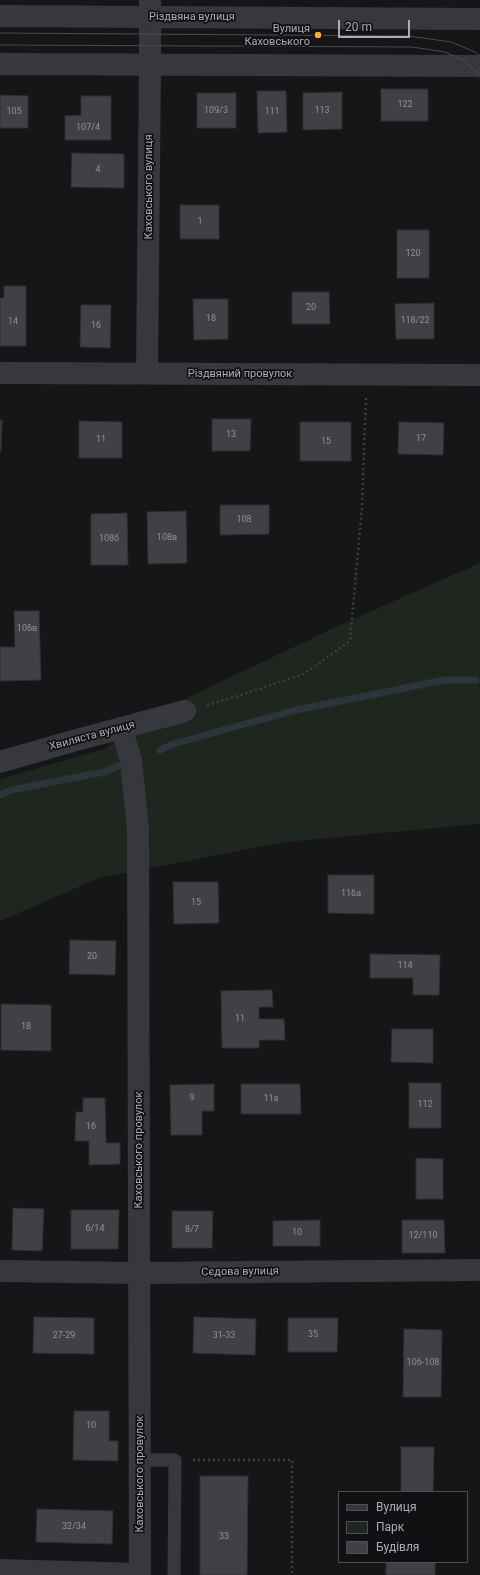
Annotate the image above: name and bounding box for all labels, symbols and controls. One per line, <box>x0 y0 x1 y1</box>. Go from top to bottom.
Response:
street label: Різдвяна вулиця <box>149 10 235 24</box>
scale bar <box>340 12 412 38</box>
text: 20 m <box>345 20 372 34</box>
place label: Вулиця Каховського <box>244 22 310 48</box>
marker: Вулиця Каховського <box>313 30 323 40</box>
house number: 122 <box>397 100 413 110</box>
house number: 109/3 <box>204 106 228 116</box>
house number: 113 <box>314 106 330 116</box>
house number: 105 <box>6 107 22 117</box>
house number: 111 <box>264 107 280 117</box>
house number: 107/4 <box>76 123 100 133</box>
street label: Каховського вулиця <box>142 135 156 239</box>
house number: 4 <box>95 165 101 175</box>
house number: 1 <box>197 217 203 227</box>
house number: 120 <box>405 249 421 259</box>
house number: 20 <box>306 303 316 313</box>
house number: 18 <box>206 314 216 324</box>
house number: 118/22 <box>400 316 430 326</box>
house number: 14 <box>8 317 18 327</box>
house number: 16 <box>91 321 101 331</box>
street label: Різдвяний провулок <box>188 367 292 381</box>
house number: 13 <box>226 430 236 440</box>
house number: 17 <box>416 434 426 444</box>
house number: 11 <box>96 435 106 445</box>
house number: 15 <box>321 437 331 447</box>
house number: 108 <box>236 515 252 525</box>
house number: 108в <box>157 533 177 543</box>
house number: 108б <box>99 534 119 544</box>
house number: 106в <box>17 624 37 634</box>
street label: Хвиляста вулиця <box>48 718 136 754</box>
house number: 116а <box>341 889 361 899</box>
house number: 15 <box>191 898 201 908</box>
house number: 20 <box>87 952 97 962</box>
house number: 114 <box>397 961 413 971</box>
house number: 11 <box>235 1014 245 1024</box>
house number: 18 <box>21 1022 31 1032</box>
street label: Каховського провулок <box>132 1092 146 1208</box>
house number: 9 <box>189 1093 195 1103</box>
house number: 11а <box>263 1094 279 1104</box>
house number: 112 <box>417 1100 433 1110</box>
house number: 16 <box>86 1122 96 1132</box>
house number: 6/14 <box>86 1224 104 1234</box>
house number: 8/7 <box>185 1225 199 1235</box>
house number: 10 <box>292 1228 302 1238</box>
house number: 12/110 <box>408 1231 438 1241</box>
street label: Сєдова вулиця <box>201 1265 279 1279</box>
house number: 35 <box>308 1330 318 1340</box>
house number: 27-29 <box>53 1331 75 1341</box>
house number: 31-33 <box>213 1331 235 1341</box>
house number: 106-108 <box>407 1358 439 1368</box>
street label: Каховського провулок <box>133 1416 147 1532</box>
house number: 10 <box>86 1421 96 1431</box>
legend <box>338 1491 468 1563</box>
text: Вулиця <box>376 1500 417 1514</box>
text: Парк <box>376 1520 404 1534</box>
house number: 32/34 <box>62 1522 86 1532</box>
house number: 33 <box>219 1532 229 1542</box>
text: Будівля <box>376 1540 419 1554</box>

